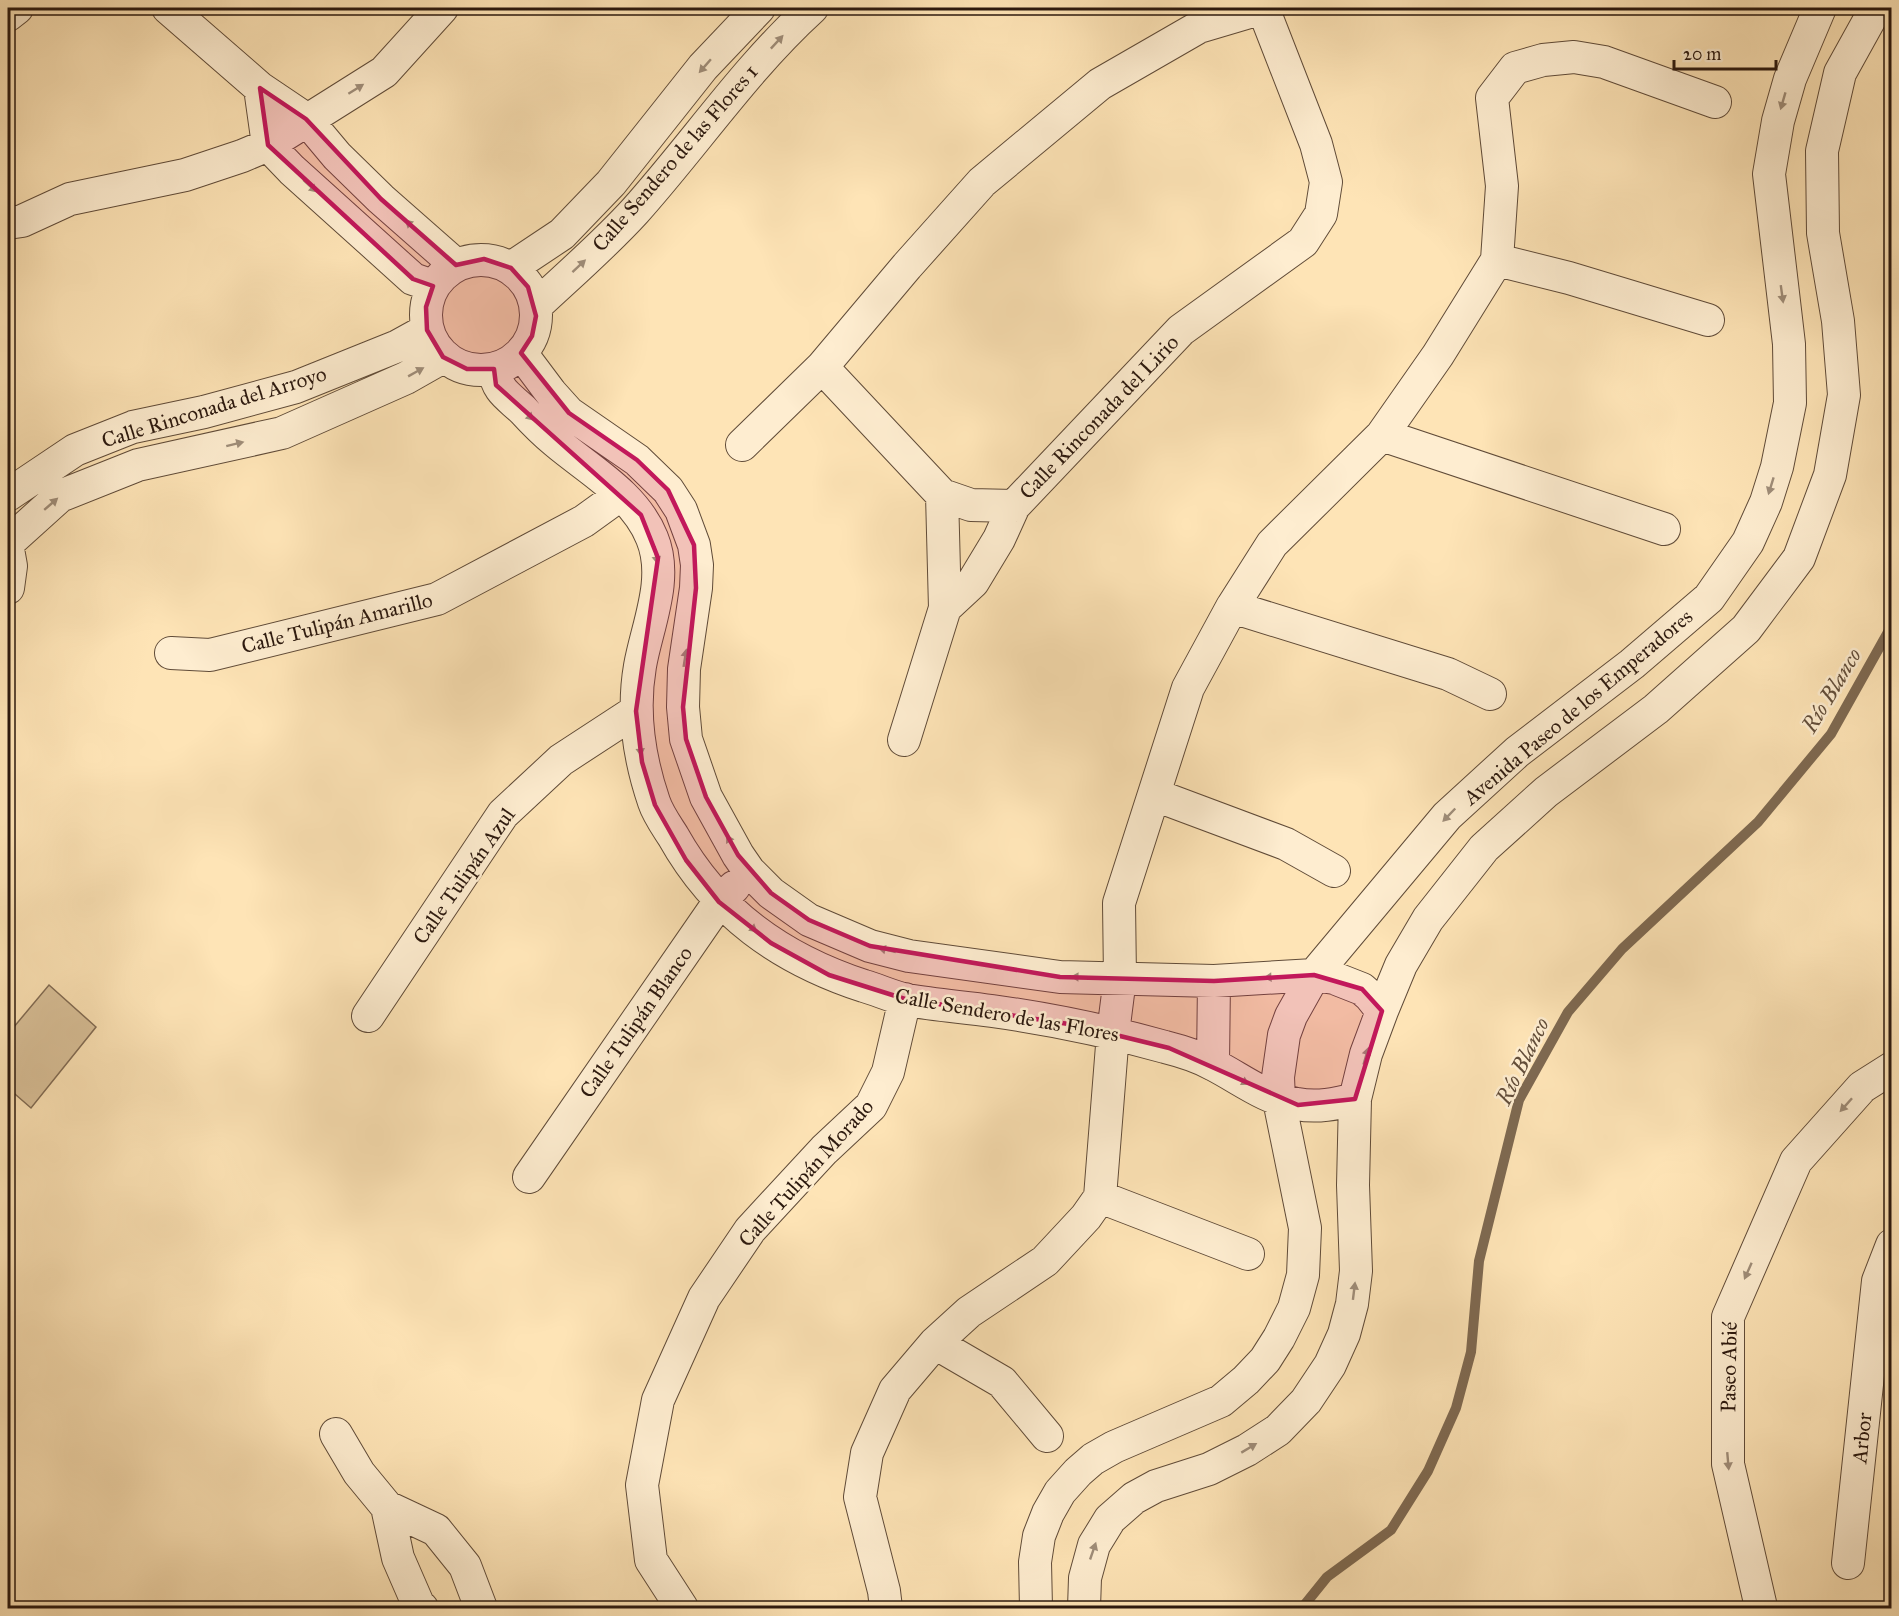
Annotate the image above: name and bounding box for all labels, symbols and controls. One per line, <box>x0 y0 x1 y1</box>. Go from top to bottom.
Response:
scale bar <box>1674 33 1776 71</box>
one-way arrow <box>770 35 784 49</box>
text: 20 m <box>1683 43 1721 65</box>
one-way arrow <box>699 58 712 73</box>
street label: Calle Sendero de las Flores 1 <box>587 59 763 257</box>
one-way arrow <box>348 83 364 94</box>
one-way arrow <box>1778 92 1788 110</box>
one-way arrow <box>302 179 317 193</box>
one-way arrow <box>404 220 420 233</box>
one-way arrow <box>572 260 586 274</box>
one-way arrow <box>1777 284 1786 303</box>
street label: Calle Rinconada del Lirio <box>1014 329 1184 505</box>
street label: Calle Rinconada del Arroyo <box>98 360 330 454</box>
one-way arrow <box>408 367 424 378</box>
one-way arrow <box>519 407 533 421</box>
one-way arrow <box>226 439 244 449</box>
one-way arrow <box>1766 477 1775 495</box>
one-way arrow <box>43 498 58 511</box>
one-way arrow <box>652 545 661 564</box>
street label: Calle Tulipán Amarillo <box>239 587 435 659</box>
street label: Avenida Paseo de los Emperadores <box>1457 603 1698 811</box>
water label: Río Blanco <box>1795 643 1867 738</box>
one-way arrow <box>681 648 690 667</box>
one-way arrow <box>636 737 645 756</box>
street label: Calle Tulipán Azul <box>407 803 521 949</box>
one-way arrow <box>1443 808 1457 822</box>
one-way arrow <box>726 834 736 851</box>
one-way arrow <box>742 920 758 933</box>
street label: Calle Tulipán Blanco <box>574 941 698 1103</box>
one-way arrow <box>878 945 896 955</box>
one-way arrow <box>1070 973 1089 982</box>
one-way arrow <box>1264 973 1283 982</box>
street label: Calle Sendero de las Flores <box>893 982 1121 1048</box>
water label: Río Blanco <box>1489 1013 1555 1110</box>
one-way arrow <box>1362 1047 1371 1065</box>
one-way arrow <box>1233 1075 1249 1086</box>
street label: Calle Tulipán Morado <box>733 1094 879 1252</box>
one-way arrow <box>1839 1097 1853 1112</box>
one-way arrow <box>1743 1262 1753 1280</box>
one-way arrow <box>1349 1282 1358 1301</box>
street label: Paseo Abié <box>1715 1321 1743 1413</box>
street label: Arbor <box>1846 1411 1878 1466</box>
one-way arrow <box>1241 1442 1257 1453</box>
one-way arrow <box>1724 1452 1733 1471</box>
one-way arrow <box>1089 1542 1098 1560</box>

